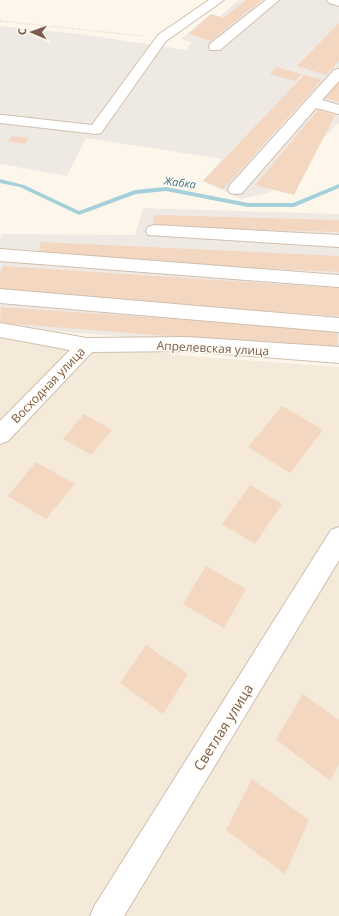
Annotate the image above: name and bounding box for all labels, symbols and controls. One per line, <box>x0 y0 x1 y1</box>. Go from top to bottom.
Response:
north arrow <box>12 12 52 52</box>
text: С <box>14 28 29 35</box>
water label: Жабка <box>162 172 197 192</box>
street label: Апрелевская улица <box>156 337 270 359</box>
street label: Восходная улица <box>7 343 89 427</box>
street label: Светлая улица <box>189 680 257 774</box>

